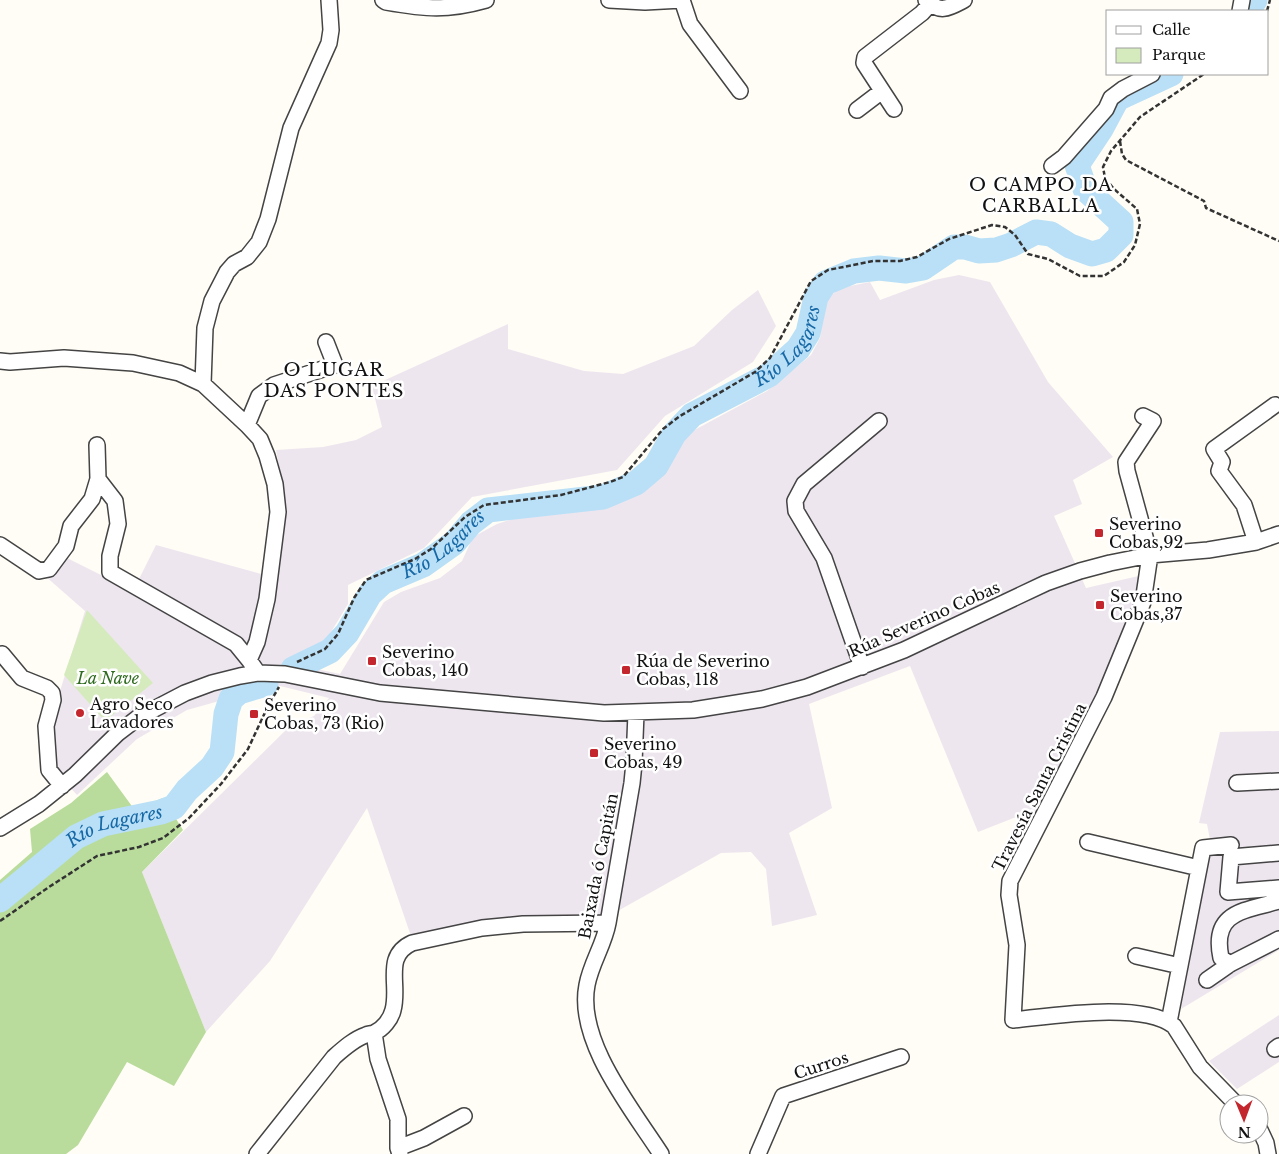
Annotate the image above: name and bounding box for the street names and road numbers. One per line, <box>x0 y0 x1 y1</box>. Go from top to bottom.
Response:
street label: Rúa Severino Cobas <box>845 577 1003 661</box>
street label: Travesía Santa Cristina <box>988 699 1090 875</box>
street label: Baixada ó Capitán <box>574 791 622 941</box>
street label: Curros <box>791 1047 851 1083</box>

